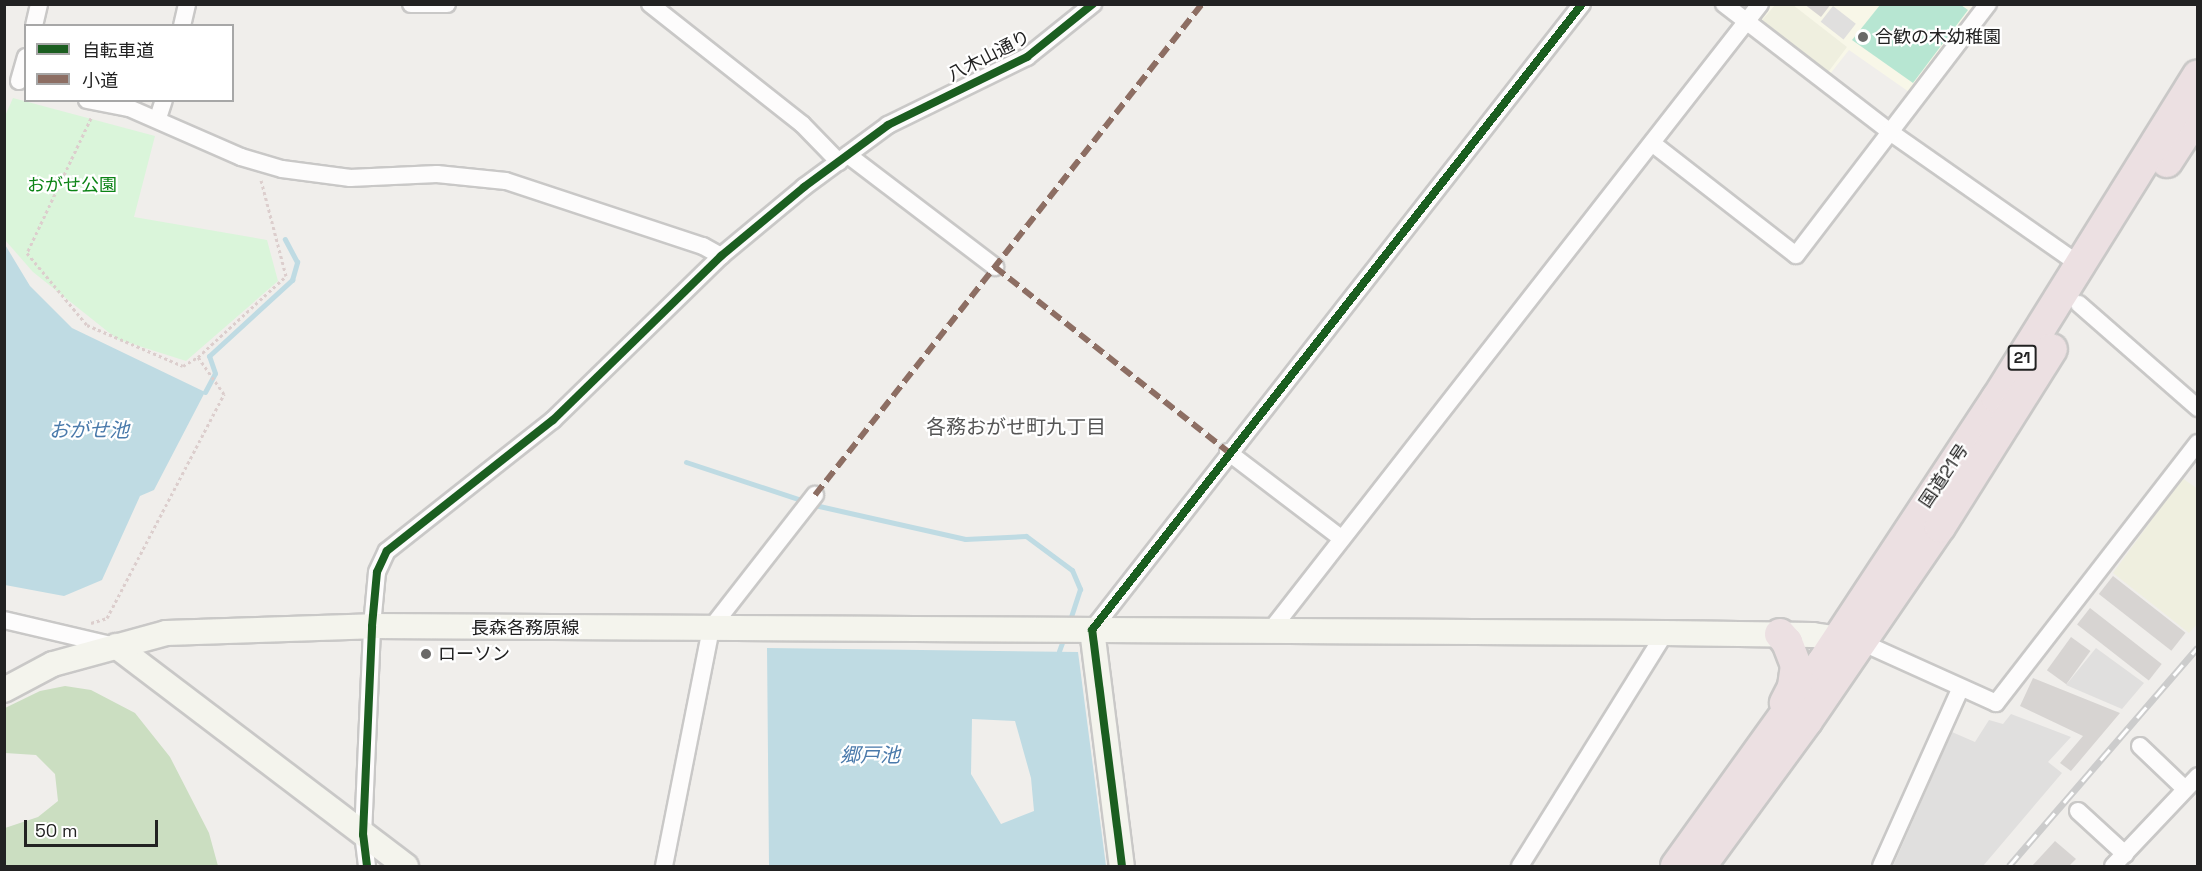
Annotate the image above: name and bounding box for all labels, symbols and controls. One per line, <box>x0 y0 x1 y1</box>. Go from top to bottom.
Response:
legend <box>24 24 234 102</box>
street label: 八木山通り <box>944 26 1034 86</box>
place label: 合歓の木幼稚園 <box>1875 26 2001 48</box>
marker: 合歓の木幼稚園 <box>1856 30 1870 44</box>
text: 自転車道 <box>82 39 154 62</box>
text: 小道 <box>82 69 118 92</box>
park label: おがせ公園 <box>27 174 117 196</box>
road number: 21 <box>2007 345 2037 371</box>
district label: 各務おがせ町九丁目 <box>926 415 1106 439</box>
water label: おがせ池 <box>49 418 129 442</box>
street label: 国道21号 <box>1915 440 1973 512</box>
street label: 長森各務原線 <box>471 617 579 639</box>
place label: ローソン <box>438 643 510 665</box>
marker: ローソン <box>419 647 433 661</box>
water label: 郷戸池 <box>840 743 900 767</box>
scale bar <box>27 808 160 846</box>
text: 50 m <box>35 819 77 842</box>

